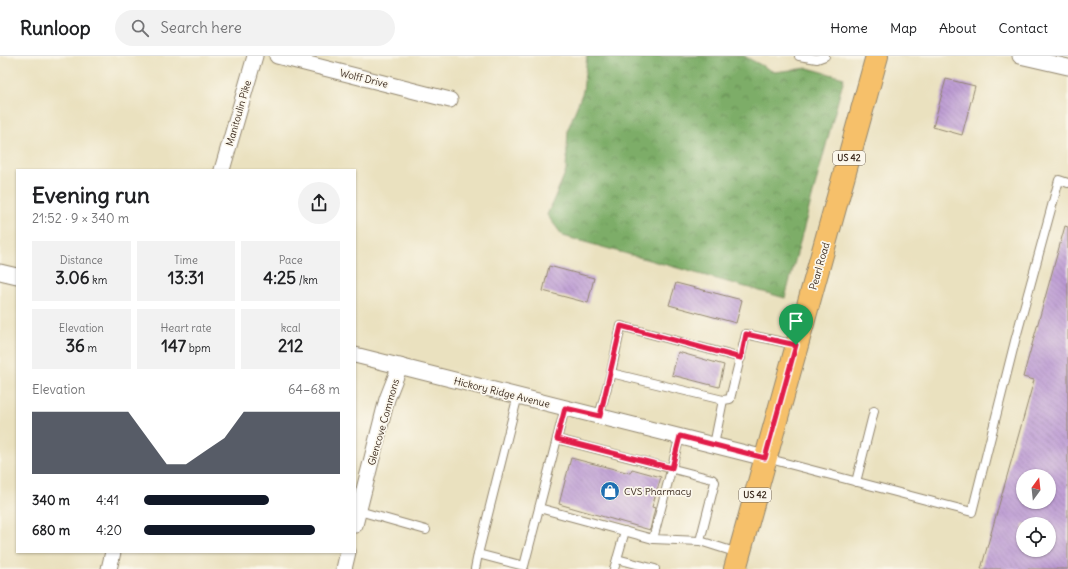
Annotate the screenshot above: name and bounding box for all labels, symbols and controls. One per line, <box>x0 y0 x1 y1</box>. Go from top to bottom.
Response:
search box <box>115 10 395 46</box>
text: Runloop <box>20 16 91 40</box>
icon: search <box>129 17 151 39</box>
text: Search here <box>161 18 242 37</box>
text: Home <box>830 19 868 37</box>
text: Map <box>890 19 917 37</box>
text: About <box>939 19 977 37</box>
text: Contact <box>999 19 1048 37</box>
street label: Wolff Drive <box>338 66 389 91</box>
street label: Manitoulin Pike <box>223 79 254 148</box>
road number: US 42 <box>833 151 865 165</box>
text: Evening run <box>32 181 150 209</box>
button: share <box>298 182 340 224</box>
text: 21:52 · 9 × 340 m <box>32 210 129 227</box>
street label: Pearl Road <box>806 241 832 291</box>
text: Distance <box>60 253 103 267</box>
text: Time <box>174 253 198 267</box>
text: Pace <box>279 253 303 267</box>
text: 3.06 <box>55 267 89 289</box>
text: 13:31 <box>168 267 204 289</box>
text: 4:25 <box>263 267 296 289</box>
text: km <box>89 273 107 287</box>
text: /km <box>296 273 318 287</box>
pin <box>779 304 813 345</box>
icon: arrive <box>785 310 807 332</box>
text: Elevation <box>59 321 104 335</box>
text: Heart rate <box>160 321 212 335</box>
text: kcal <box>281 321 301 335</box>
text: 36 <box>65 335 85 357</box>
text: 147 <box>161 335 186 357</box>
text: 212 <box>278 335 303 357</box>
text: m <box>85 341 97 355</box>
text: bpm <box>186 341 211 355</box>
street label: Hickory Ridge Avenue <box>452 374 551 411</box>
street label: Glencove Commons <box>365 377 402 467</box>
text: Elevation <box>32 381 85 398</box>
text: 64–68 m <box>288 381 340 398</box>
north arrow <box>1016 469 1056 509</box>
map controls <box>1016 469 1056 557</box>
shop icon: CVS Pharmacy <box>599 480 621 502</box>
place label: CVS Pharmacy <box>624 485 692 498</box>
road number: US 42 <box>739 488 771 502</box>
text: 340 m <box>32 492 70 509</box>
text: 4:41 <box>96 492 119 509</box>
button: locate <box>1016 517 1056 557</box>
text: 680 m <box>32 522 70 539</box>
text: 4:20 <box>96 522 122 539</box>

